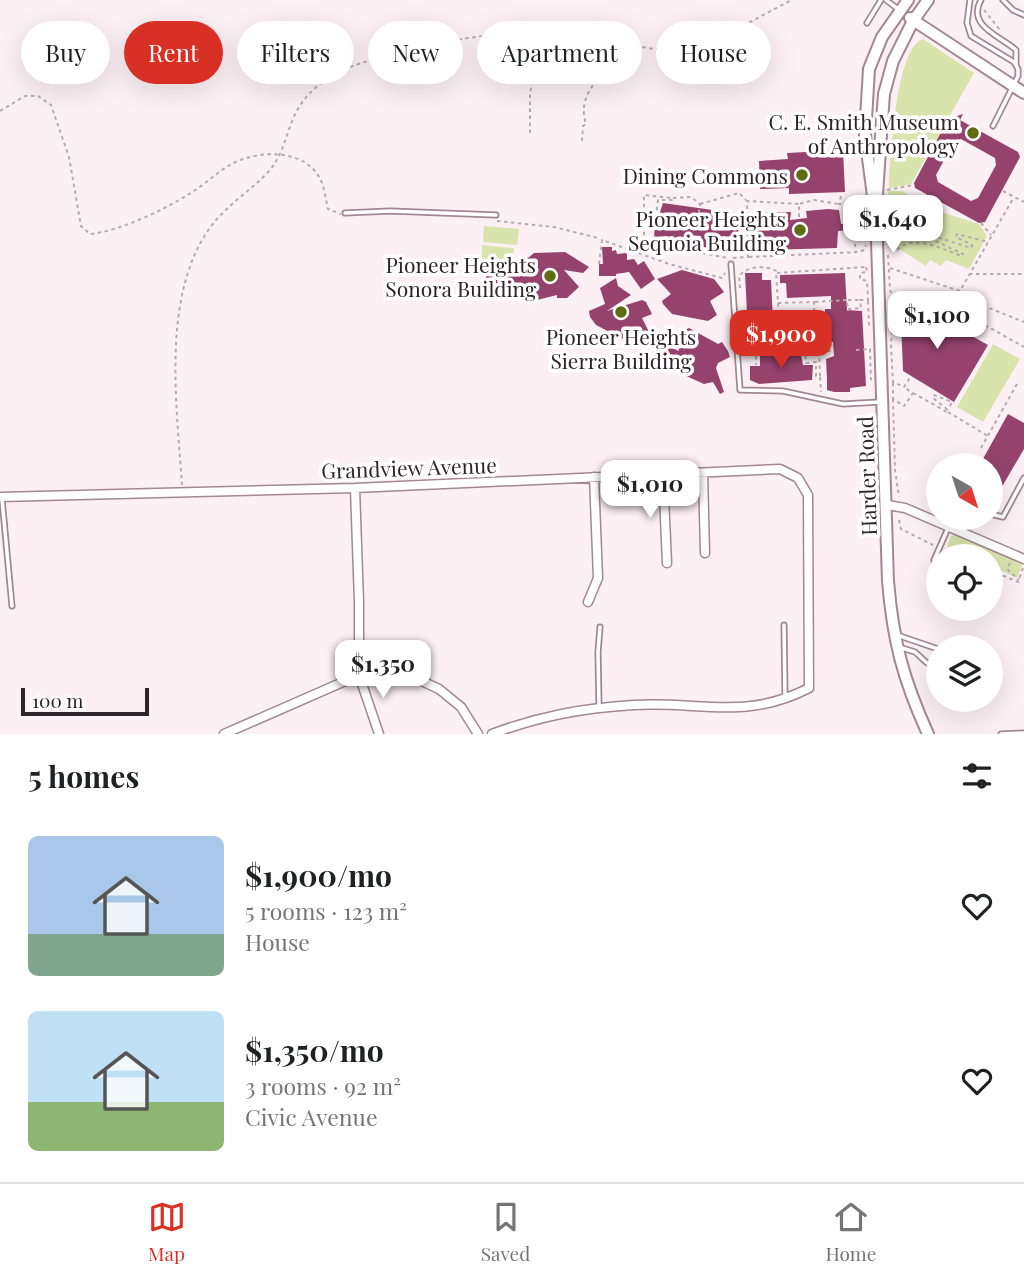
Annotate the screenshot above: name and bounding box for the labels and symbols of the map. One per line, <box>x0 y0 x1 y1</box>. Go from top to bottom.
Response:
place label: C. E. Smith Museum of Anthropology <box>768 107 959 159</box>
marker: C. E. Smith Museum of Anthropology <box>965 125 981 141</box>
place label: Dining Commons <box>623 161 788 189</box>
marker: Dining Commons <box>794 167 810 183</box>
pin: $1,640 <box>836 196 950 255</box>
place label: Pioneer Heights Sequoia Building <box>628 204 786 256</box>
marker: Pioneer Heights Sequoia Building <box>792 222 808 238</box>
place label: Pioneer Heights Sonora Building <box>385 250 536 302</box>
marker: Pioneer Heights Sonora Building <box>542 268 558 284</box>
pin: $1,100 <box>880 292 994 351</box>
marker: Pioneer Heights Sierra Building <box>613 304 629 320</box>
pin: $1,900 <box>724 310 838 370</box>
place label: Pioneer Heights Sierra Building <box>546 322 696 374</box>
street label: Harder Road <box>850 416 882 536</box>
street label: Grandview Avenue <box>321 450 497 484</box>
north arrow <box>926 453 1003 530</box>
pin: $1,010 <box>593 461 707 520</box>
pin: $1,350 <box>326 640 440 700</box>
scale bar <box>21 685 149 717</box>

